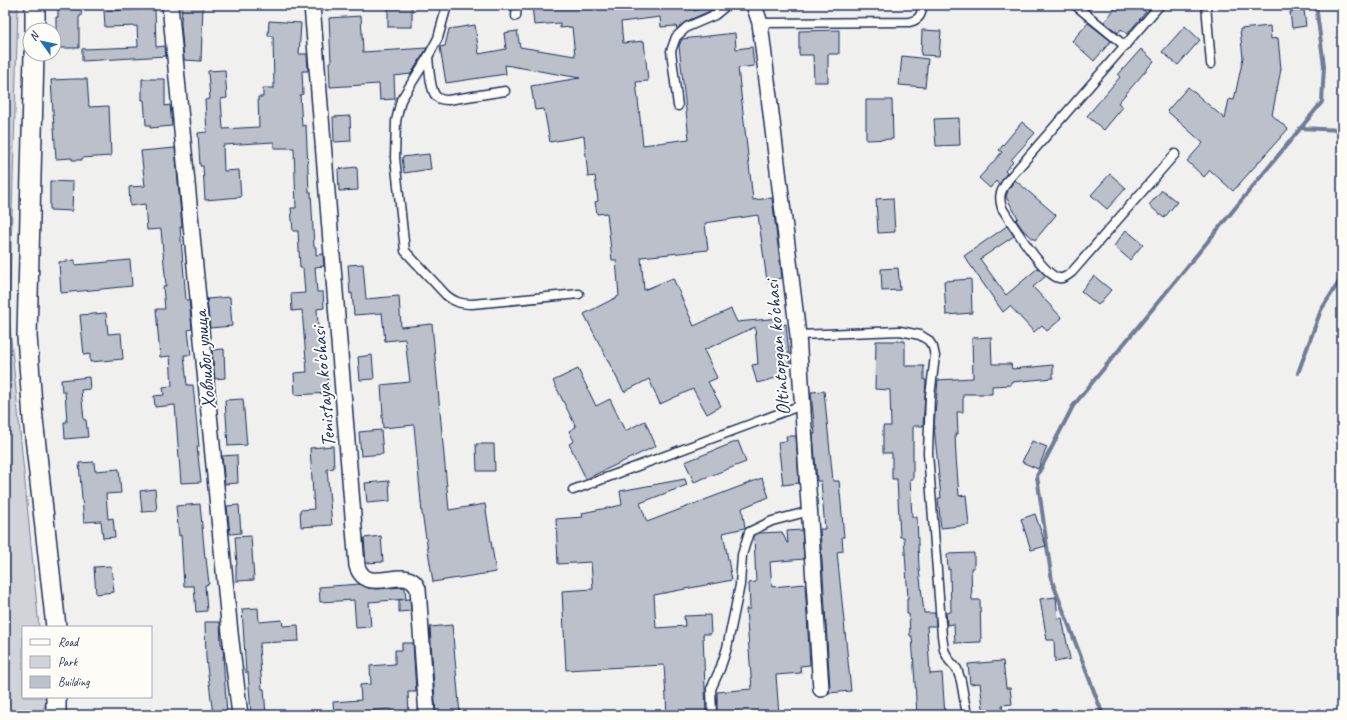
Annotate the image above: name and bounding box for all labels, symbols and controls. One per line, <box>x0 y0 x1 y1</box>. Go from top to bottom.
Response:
north arrow <box>22 22 62 62</box>
text: N <box>26 28 43 43</box>
street label: Oltintopgan ko'chasi <box>759 277 796 417</box>
street label: Ховлибог улица <box>188 308 221 410</box>
street label: Tenistaya ko'chasi <box>306 324 341 448</box>
legend <box>22 626 152 698</box>
text: Road <box>58 634 80 650</box>
text: Park <box>58 654 79 670</box>
text: Building <box>58 674 90 690</box>

